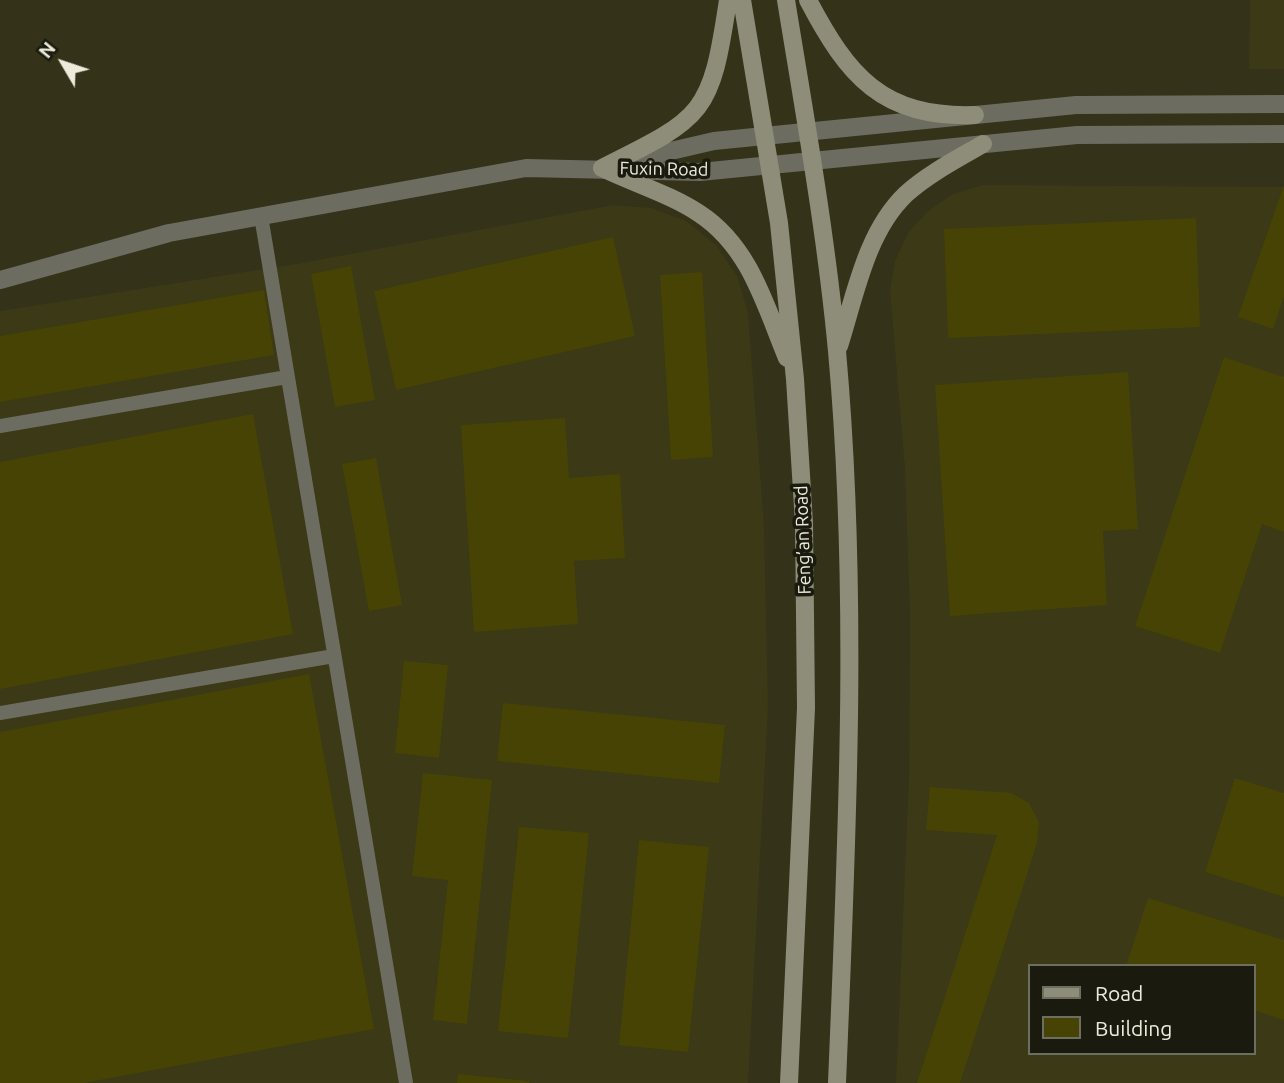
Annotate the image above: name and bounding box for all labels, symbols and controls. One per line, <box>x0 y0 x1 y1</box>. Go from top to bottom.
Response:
north arrow <box>28 28 98 98</box>
text: N <box>34 37 60 62</box>
street label: Fuxin Road <box>619 157 709 181</box>
street label: Feng’an Road <box>790 485 816 595</box>
legend <box>1028 964 1256 1055</box>
text: Road <box>1095 981 1143 1005</box>
text: Building <box>1095 1016 1172 1040</box>

